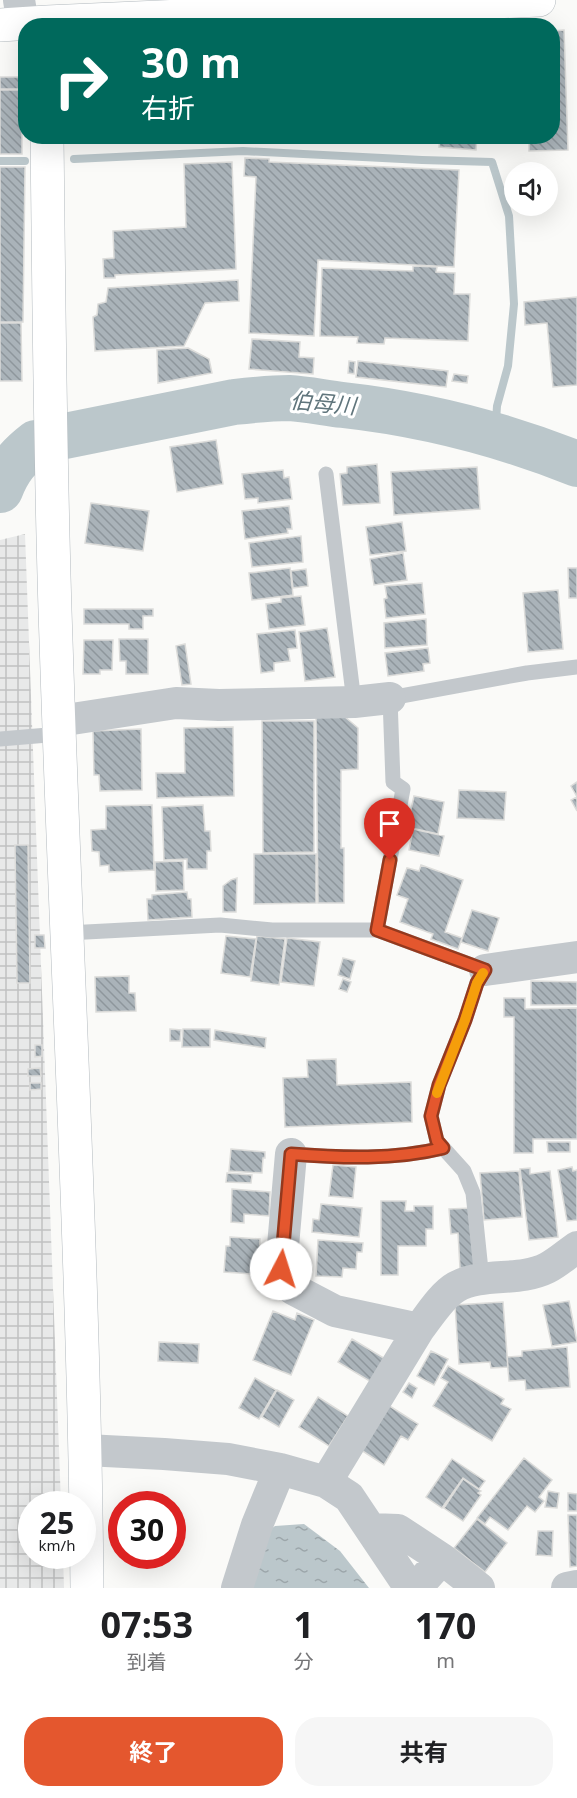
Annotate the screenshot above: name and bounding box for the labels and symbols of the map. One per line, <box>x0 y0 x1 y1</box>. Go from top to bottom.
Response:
water label: 伯母川 <box>289 384 359 420</box>
pin <box>364 798 415 860</box>
position arrow <box>249 1237 313 1301</box>
speed limit sign: 30 <box>108 1491 186 1569</box>

